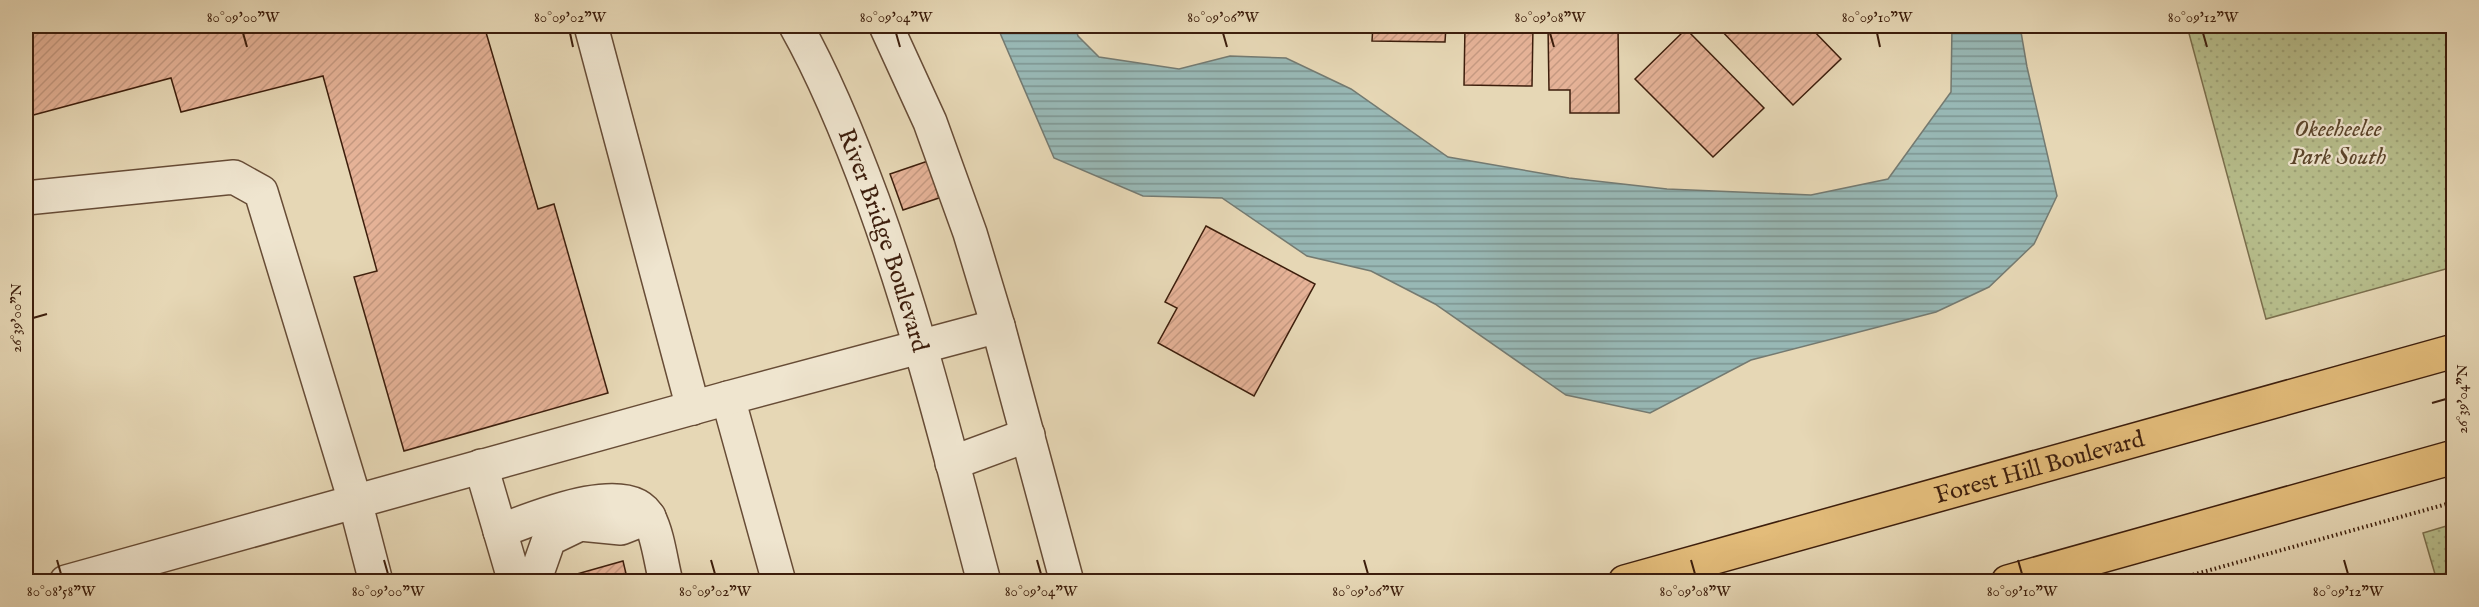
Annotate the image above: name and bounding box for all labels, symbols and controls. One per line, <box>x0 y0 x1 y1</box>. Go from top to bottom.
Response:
text: 80°09'00"W <box>207 8 280 27</box>
text: 80°09'02"W <box>534 8 607 27</box>
text: 80°09'04"W <box>860 8 933 27</box>
text: 80°09'06"W <box>1187 8 1259 27</box>
text: 80°09'08"W <box>1514 8 1586 27</box>
text: 80°09'10"W <box>1842 8 1913 27</box>
text: 80°09'12"W <box>2168 8 2239 27</box>
park label: Okeeheelee Park South <box>2290 114 2386 173</box>
street label: River Bridge Boulevard <box>830 124 935 356</box>
text: 26°39'00"N <box>7 283 26 353</box>
text: 26°39'04"N <box>2453 364 2472 434</box>
street label: Forest Hill Boulevard <box>1931 424 2148 512</box>
text: 80°08'58"W <box>27 582 96 601</box>
text: 80°09'00"W <box>352 582 425 601</box>
text: 80°09'02"W <box>679 582 752 601</box>
text: 80°09'04"W <box>1005 582 1078 601</box>
text: 80°09'06"W <box>1332 582 1404 601</box>
text: 80°09'08"W <box>1659 582 1731 601</box>
text: 80°09'10"W <box>1987 582 2058 601</box>
text: 80°09'12"W <box>2313 582 2384 601</box>

